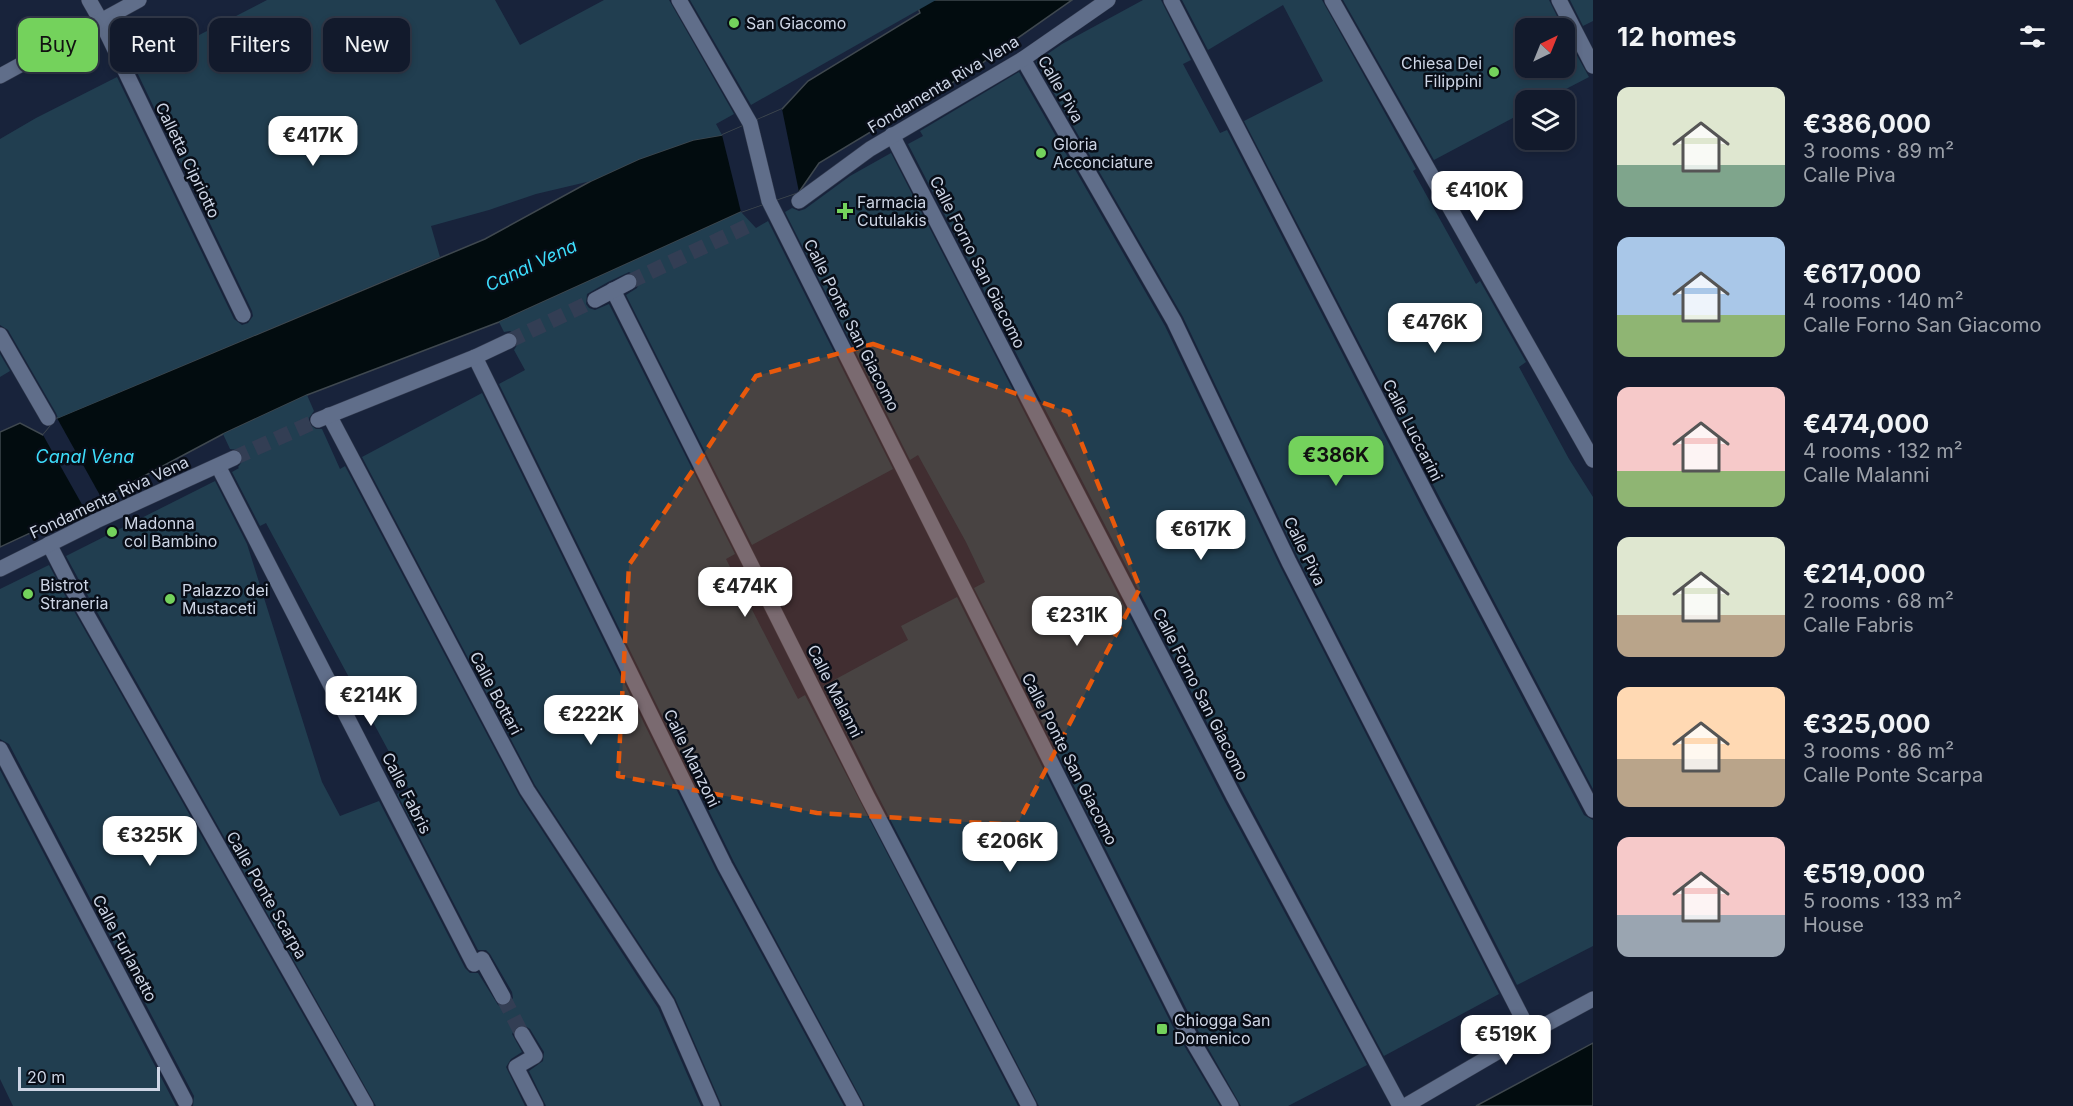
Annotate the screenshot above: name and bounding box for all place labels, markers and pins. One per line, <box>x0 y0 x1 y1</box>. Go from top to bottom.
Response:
place label: San Giacomo <box>746 13 846 33</box>
marker: San Giacomo <box>727 16 741 30</box>
place label: Chiesa Dei Filippini <box>1401 53 1482 91</box>
marker: Chiesa Dei Filippini <box>1487 65 1501 79</box>
pin: €417K <box>271 116 355 167</box>
place label: Gloria Acconciature <box>1053 134 1153 172</box>
marker: Gloria Acconciature <box>1034 146 1048 160</box>
pin: €410K <box>1435 171 1519 222</box>
place label: Farmacia Cutulakis <box>857 192 927 230</box>
marker: Farmacia Cutulakis <box>838 204 852 218</box>
pin: €476K <box>1393 303 1477 354</box>
pin: €386K <box>1294 436 1378 487</box>
pin: €617K <box>1159 510 1243 561</box>
place label: Madonna col Bambino <box>124 513 217 551</box>
marker: Madonna col Bambino <box>105 525 119 539</box>
pin: €474K <box>703 567 787 618</box>
place label: Bistrot Straneria <box>40 575 108 613</box>
place label: Palazzo dei Mustaceti <box>182 580 269 618</box>
marker: Bistrot Straneria <box>21 587 35 601</box>
marker: Palazzo dei Mustaceti <box>163 592 177 606</box>
pin: €231K <box>1035 596 1119 647</box>
pin: €214K <box>329 676 413 727</box>
pin: €222K <box>549 695 633 746</box>
pin: €325K <box>108 816 192 867</box>
pin: €206K <box>968 822 1052 873</box>
place label: Chiogga San Domenico <box>1174 1010 1270 1048</box>
pin: €519K <box>1464 1015 1548 1066</box>
marker: Chiogga San Domenico <box>1155 1022 1169 1036</box>

